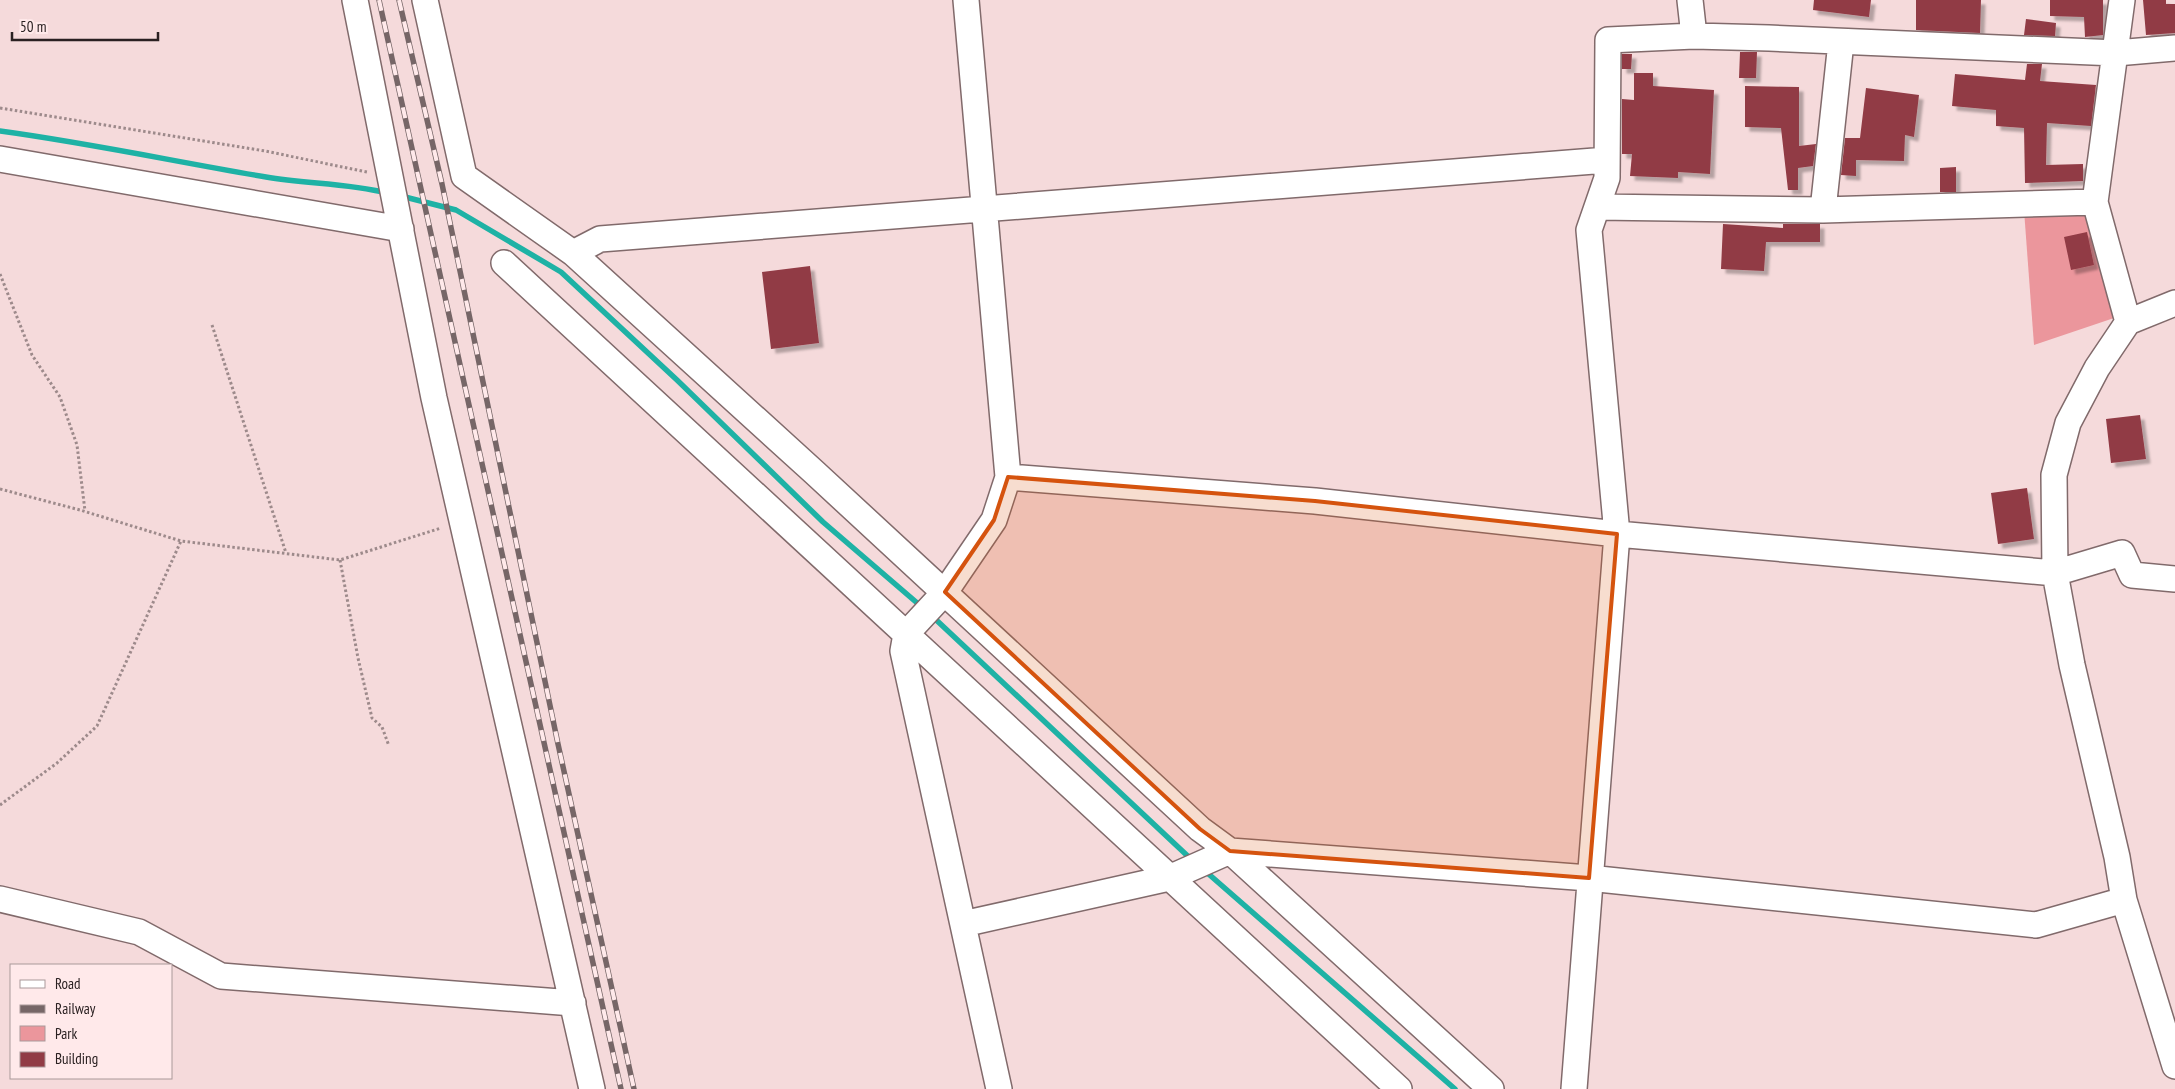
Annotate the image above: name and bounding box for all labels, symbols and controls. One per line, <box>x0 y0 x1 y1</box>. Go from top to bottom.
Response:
scale bar <box>12 10 159 42</box>
text: 50 m <box>20 17 46 36</box>
legend <box>10 964 172 1079</box>
text: Road <box>55 974 81 993</box>
text: Railway <box>55 999 96 1018</box>
text: Park <box>55 1024 77 1043</box>
text: Building <box>55 1049 98 1068</box>

